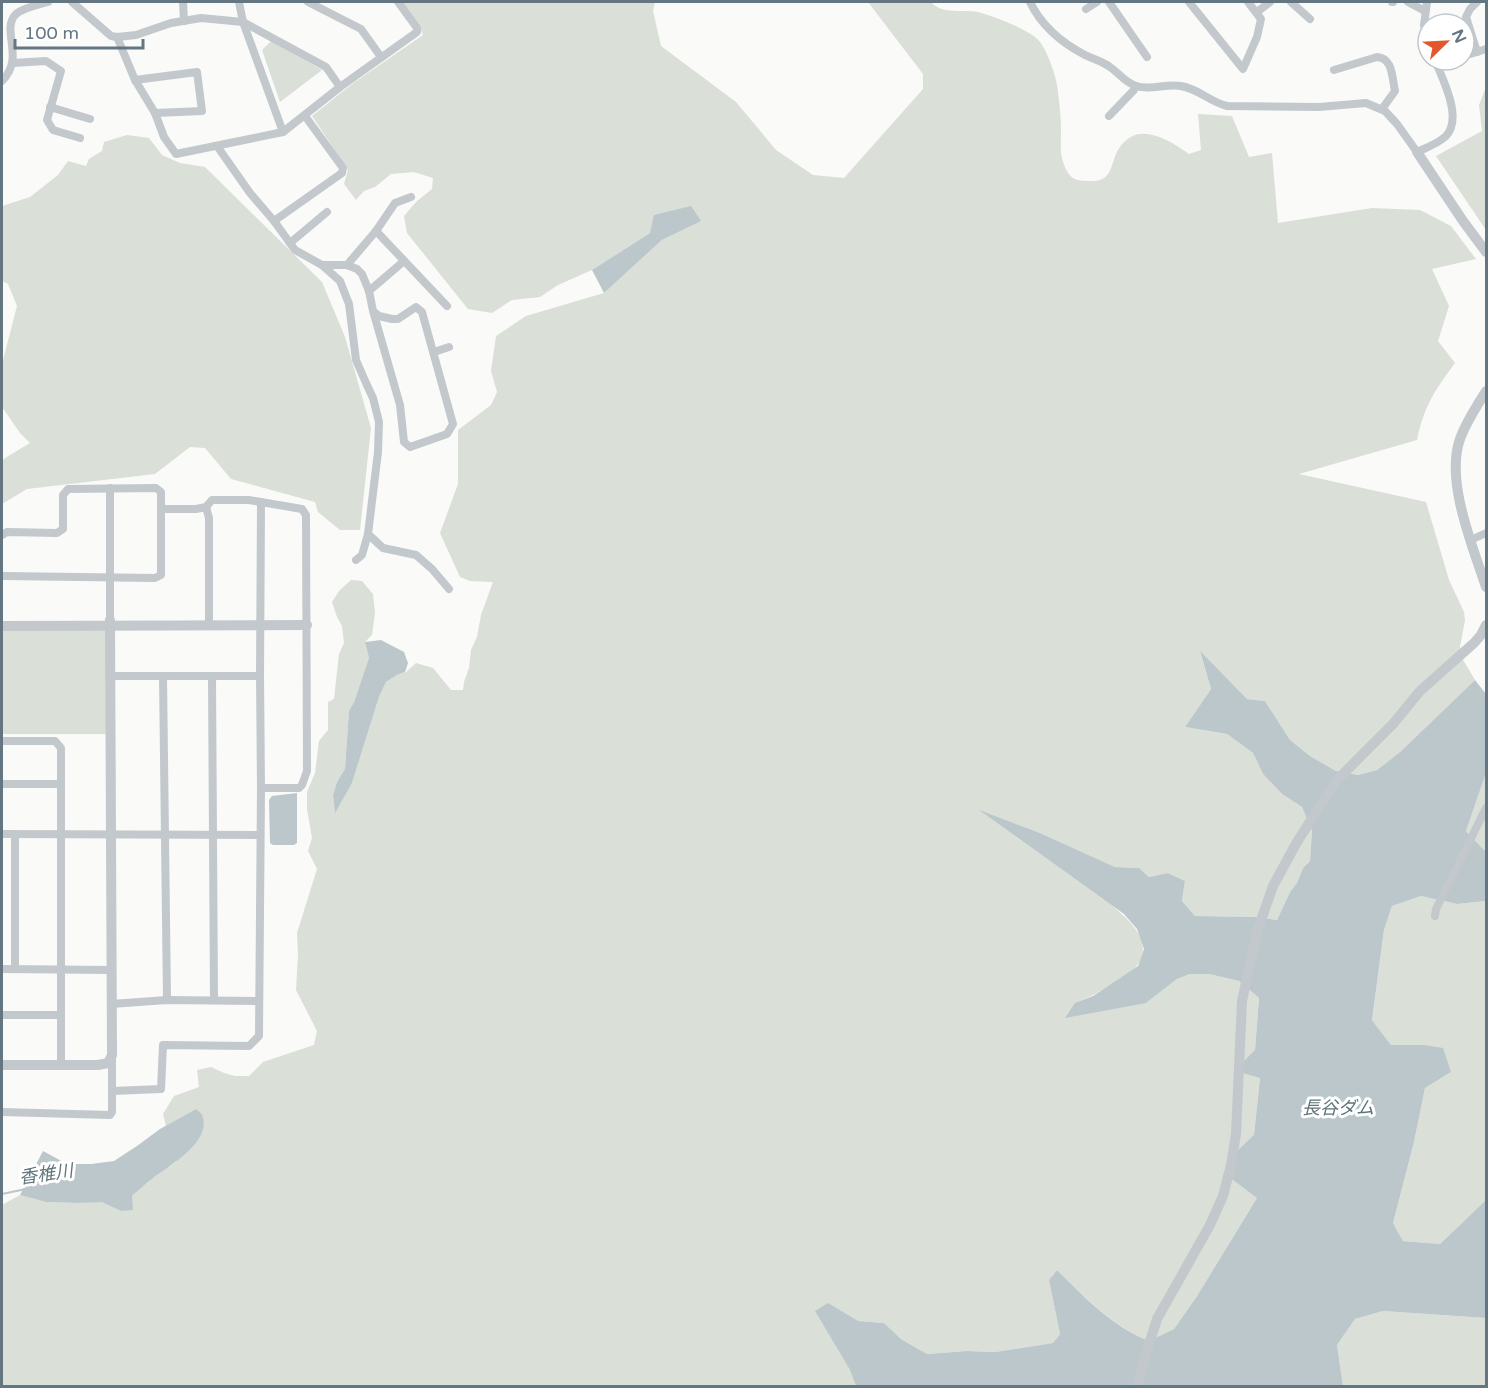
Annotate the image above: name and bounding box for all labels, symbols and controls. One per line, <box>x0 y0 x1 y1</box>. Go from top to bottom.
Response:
scale bar <box>15 12 142 50</box>
north arrow <box>1416 12 1476 72</box>
text: 100 m <box>24 22 79 44</box>
text: N <box>1447 26 1471 46</box>
water label: 長谷ダム <box>1302 1097 1374 1119</box>
water label: 香椎川 <box>18 1159 76 1189</box>

